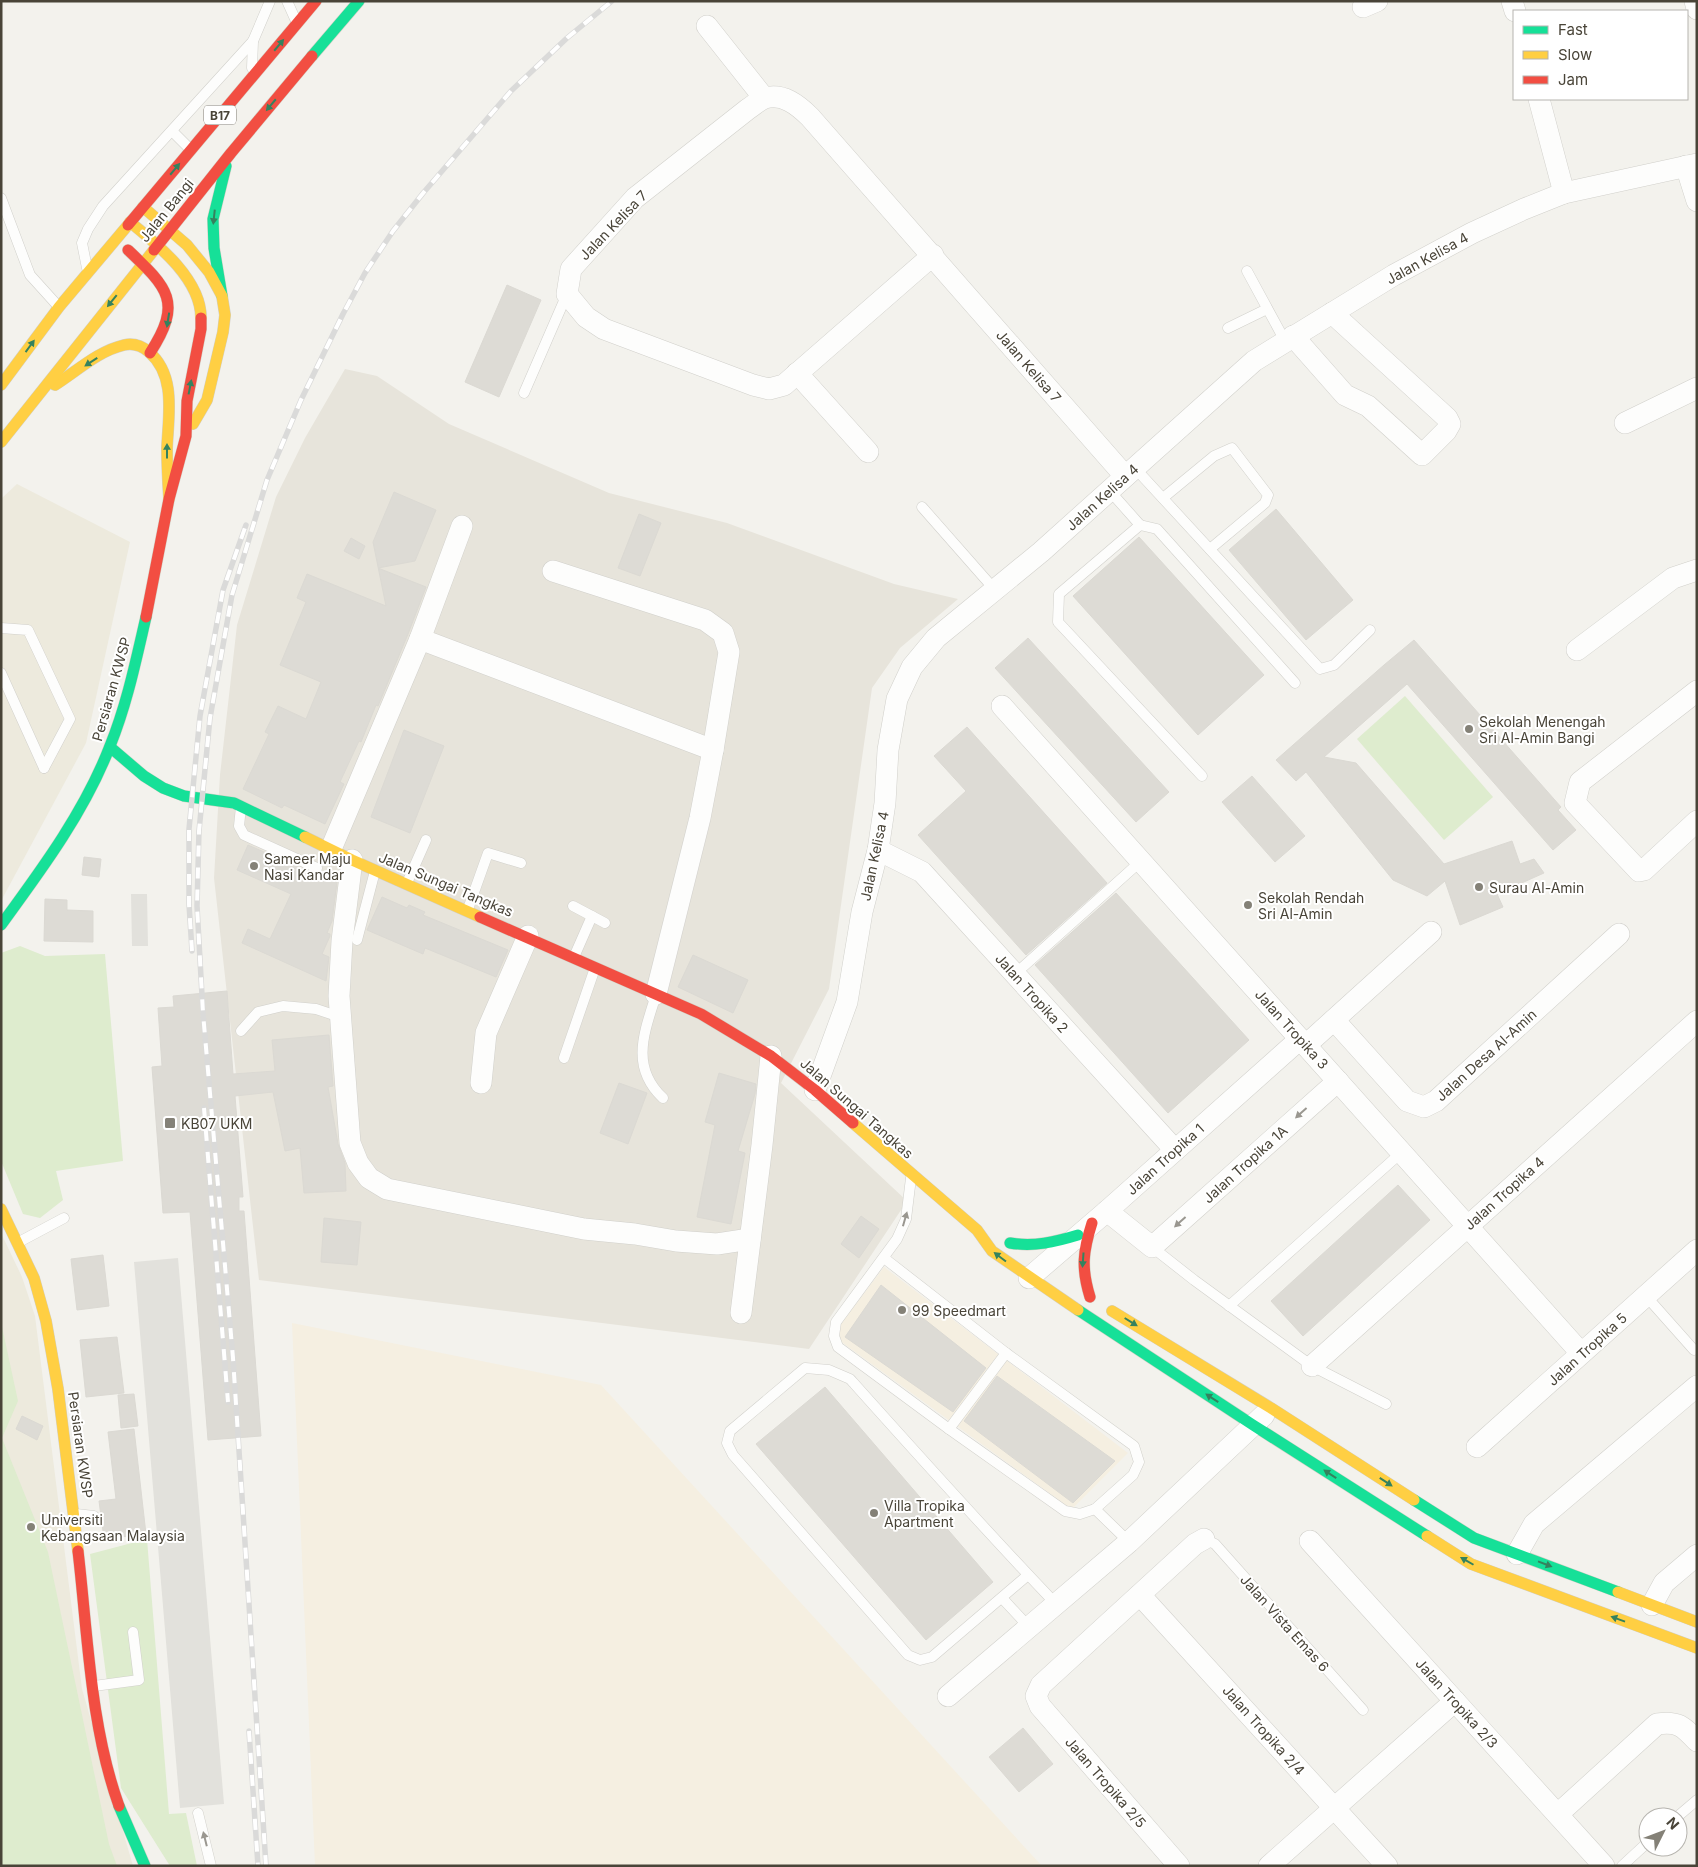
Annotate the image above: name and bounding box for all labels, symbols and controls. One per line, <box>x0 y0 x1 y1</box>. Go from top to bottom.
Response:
legend <box>1513 10 1688 100</box>
text: Fast <box>1558 20 1588 39</box>
one-way arrow <box>274 39 285 52</box>
text: Slow <box>1558 45 1592 64</box>
text: Jam <box>1558 70 1588 89</box>
one-way arrow <box>266 99 277 111</box>
road number: B17 <box>204 106 236 124</box>
one-way arrow <box>169 163 180 176</box>
street label: Jalan Bangi <box>135 175 197 245</box>
street label: Jalan Kelisa 7 <box>576 187 650 263</box>
one-way arrow <box>210 209 218 225</box>
street label: Jalan Kelisa 4 <box>1383 228 1471 288</box>
one-way arrow <box>106 294 117 307</box>
one-way arrow <box>163 312 171 328</box>
street label: Jalan Kelisa 7 <box>993 326 1065 406</box>
one-way arrow <box>25 339 35 353</box>
one-way arrow <box>84 357 98 367</box>
one-way arrow <box>186 380 194 395</box>
one-way arrow <box>163 442 171 458</box>
street label: Jalan Kelisa 4 <box>1062 460 1142 534</box>
street label: Persiaran KWSP <box>88 635 134 743</box>
place label: Sekolah Menengah Sri Al-Amin Bangi <box>1479 713 1606 746</box>
marker: Sekolah Menengah Sri Al-Amin Bangi <box>1463 723 1475 735</box>
street label: Jalan Kelisa 4 <box>856 810 892 902</box>
street label: Jalan Sungai Tangkas <box>376 848 516 920</box>
place label: Sameer Maju Nasi Kandar <box>264 850 351 883</box>
marker: Sameer Maju Nasi Kandar <box>248 860 260 872</box>
place label: Surau Al-Amin <box>1489 879 1584 896</box>
marker: Surau Al-Amin <box>1473 881 1485 893</box>
place label: Sekolah Rendah Sri Al-Amin <box>1258 889 1364 922</box>
marker: Sekolah Rendah Sri Al-Amin <box>1242 899 1254 911</box>
street label: Jalan Tropika 2 <box>992 950 1072 1036</box>
street label: Jalan Tropika 3 <box>1252 986 1332 1072</box>
street label: Jalan Desa Al-Amin <box>1432 1005 1540 1105</box>
street label: Jalan Sungai Tangkas <box>797 1054 917 1162</box>
one-way arrow <box>1296 1107 1308 1119</box>
place label: KB07 UKM <box>181 1115 252 1132</box>
marker: KB07 UKM <box>163 1116 177 1130</box>
street label: Jalan Tropika 1 <box>1123 1120 1207 1198</box>
street label: Jalan Tropika 1A <box>1199 1121 1291 1206</box>
street label: Jalan Tropika 4 <box>1461 1153 1547 1233</box>
one-way arrow <box>901 1211 909 1226</box>
one-way arrow <box>1174 1216 1187 1227</box>
one-way arrow <box>993 1252 1007 1262</box>
one-way arrow <box>1079 1252 1087 1268</box>
place label: 99 Speedmart <box>912 1302 1006 1319</box>
marker: 99 Speedmart <box>896 1304 908 1316</box>
street label: Jalan Tropika 5 <box>1544 1309 1630 1389</box>
one-way arrow <box>1125 1318 1138 1327</box>
street label: Persiaran KWSP <box>65 1391 97 1499</box>
one-way arrow <box>1206 1393 1219 1403</box>
one-way arrow <box>1323 1469 1336 1479</box>
one-way arrow <box>1380 1477 1393 1486</box>
place label: Villa Tropika Apartment <box>884 1497 965 1530</box>
marker: Villa Tropika Apartment <box>868 1507 880 1519</box>
place label: Universiti Kebangsaan Malaysia <box>41 1511 185 1544</box>
marker: Universiti Kebangsaan Malaysia <box>25 1521 37 1533</box>
one-way arrow <box>1460 1557 1473 1566</box>
one-way arrow <box>1538 1561 1552 1569</box>
street label: Jalan Vista Emas 6 <box>1237 1571 1333 1675</box>
one-way arrow <box>1610 1615 1625 1623</box>
street label: Jalan Tropika 2/3 <box>1412 1655 1502 1751</box>
street label: Jalan Tropika 2/4 <box>1219 1682 1309 1778</box>
street label: Jalan Tropika 2/5 <box>1062 1733 1150 1831</box>
north arrow <box>1638 1807 1688 1857</box>
text: N <box>1663 1813 1683 1833</box>
one-way arrow <box>201 1832 209 1847</box>

